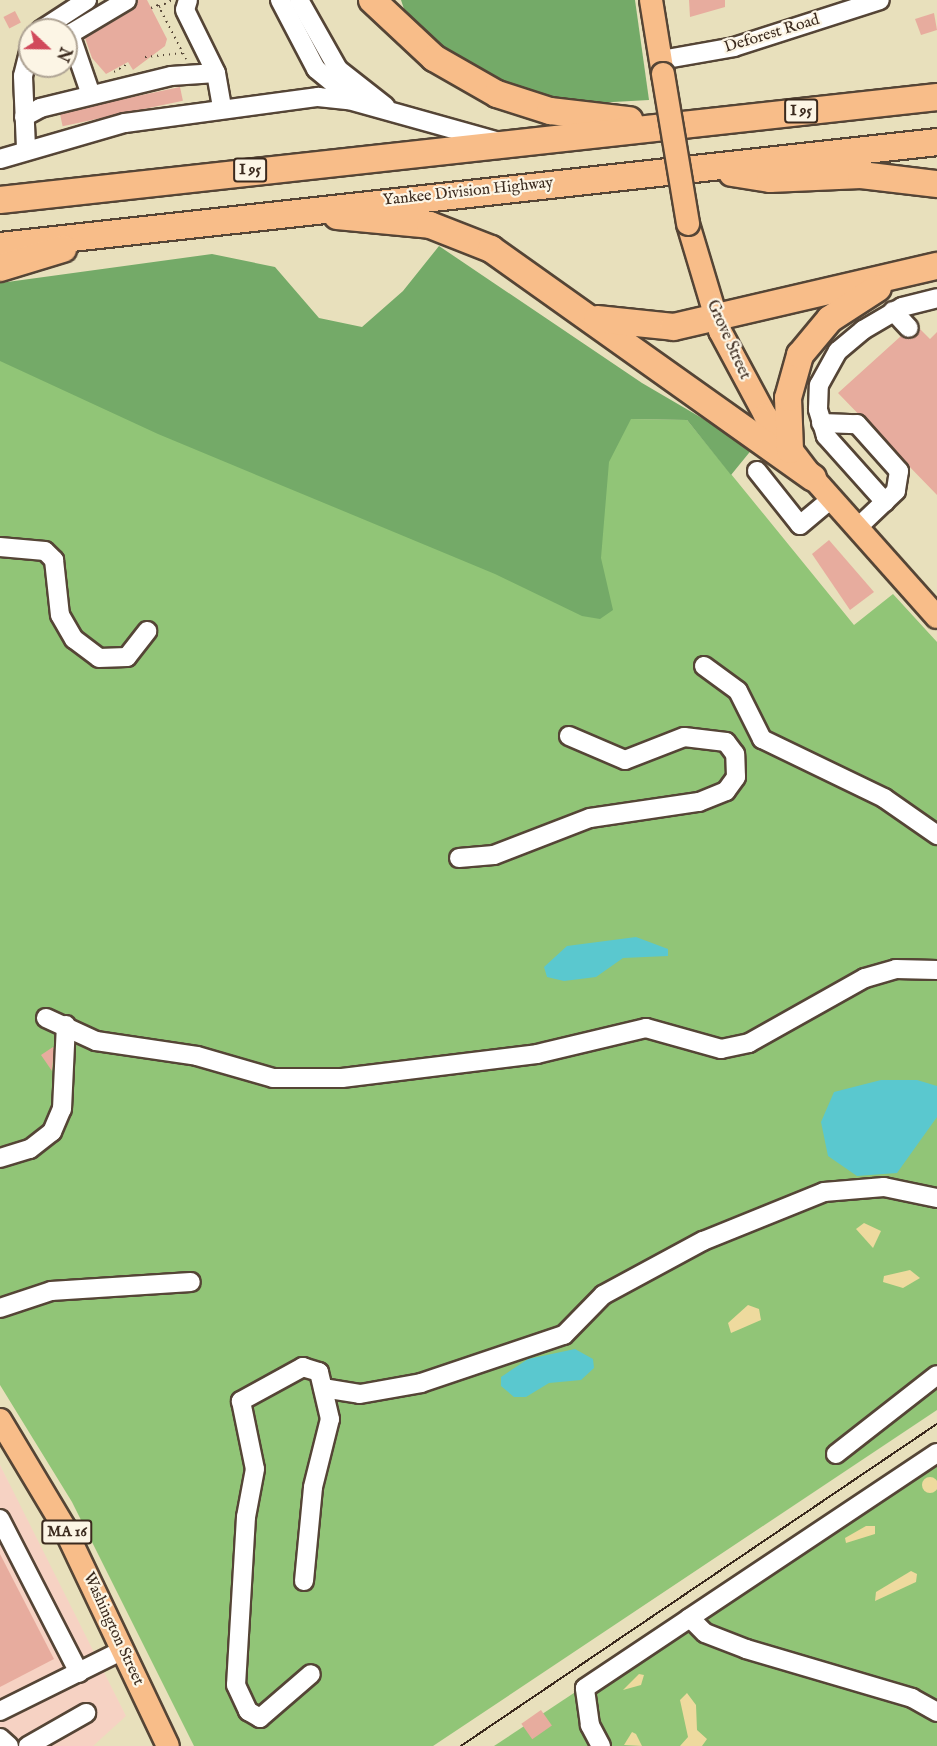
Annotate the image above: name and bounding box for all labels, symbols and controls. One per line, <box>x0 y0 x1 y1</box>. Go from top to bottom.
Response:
street label: Deforest Road <box>722 10 822 58</box>
north arrow <box>18 18 78 78</box>
text: N <box>51 44 75 64</box>
road number: I 95 <box>783 99 819 123</box>
road number: I 95 <box>232 158 268 182</box>
street label: Yankee Division Highway <box>382 173 554 211</box>
street label: Grove Street <box>702 297 754 383</box>
road number: MA 16 <box>40 1520 94 1544</box>
street label: Washington Street <box>78 1569 148 1689</box>

